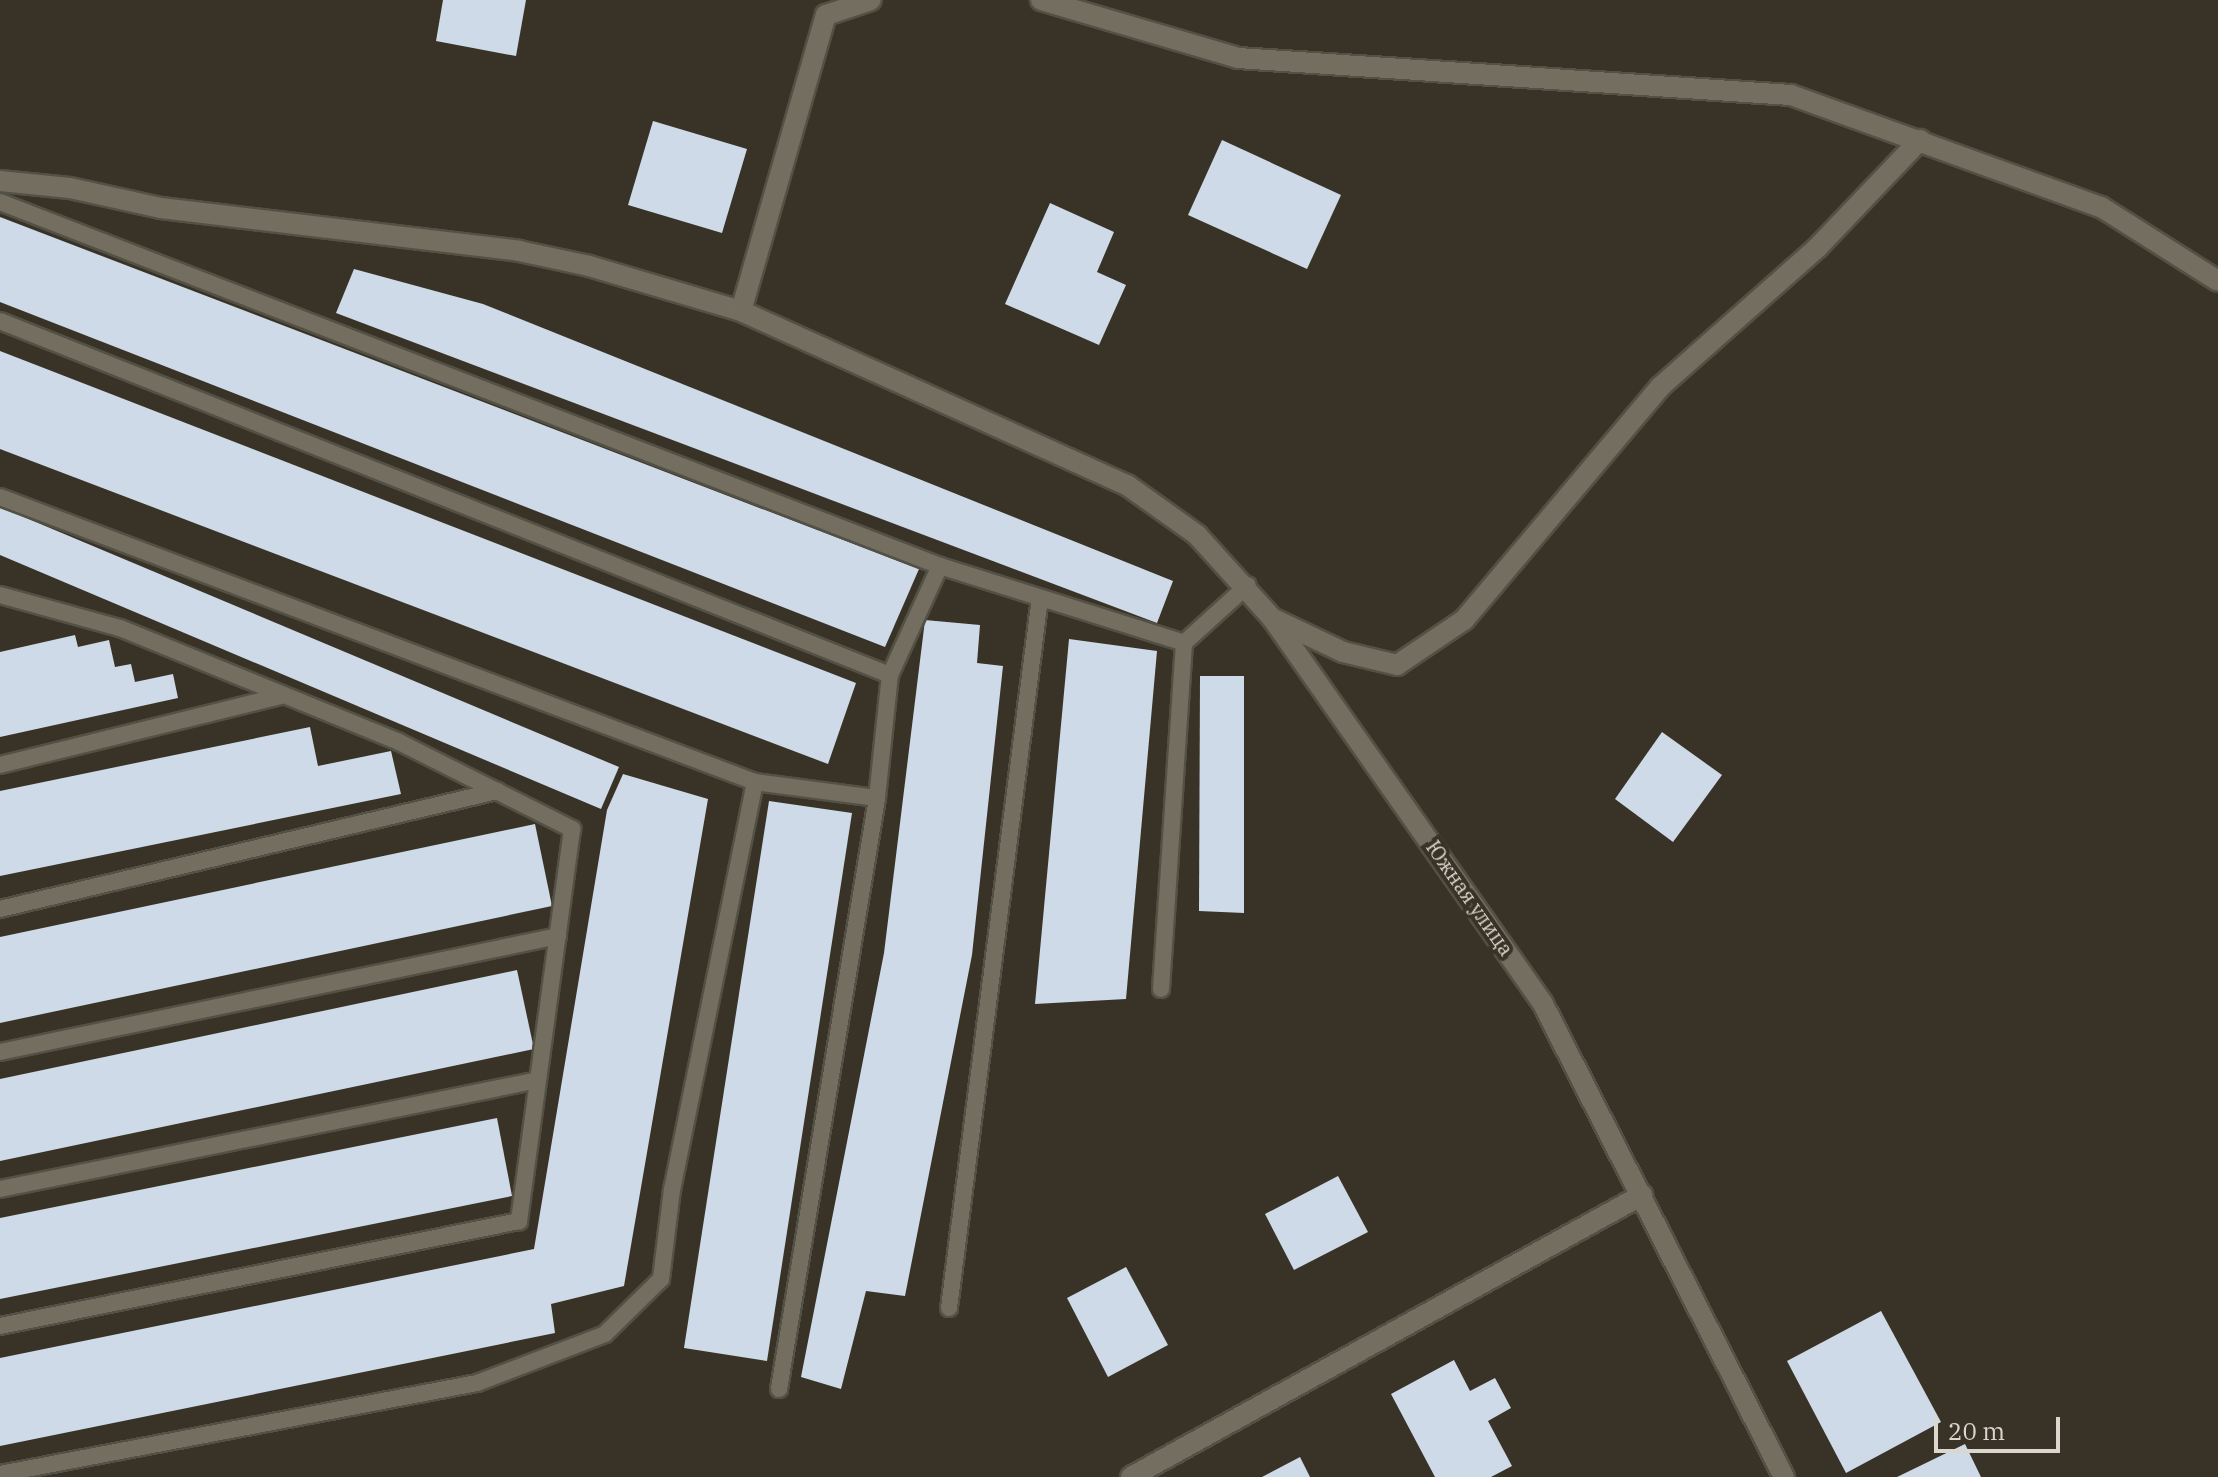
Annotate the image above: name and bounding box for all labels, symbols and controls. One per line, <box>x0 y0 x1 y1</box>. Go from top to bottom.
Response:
street label: Южная улица <box>1421 836 1519 960</box>
scale bar <box>1938 1401 2064 1451</box>
text: 20 m <box>1948 1415 2005 1447</box>

